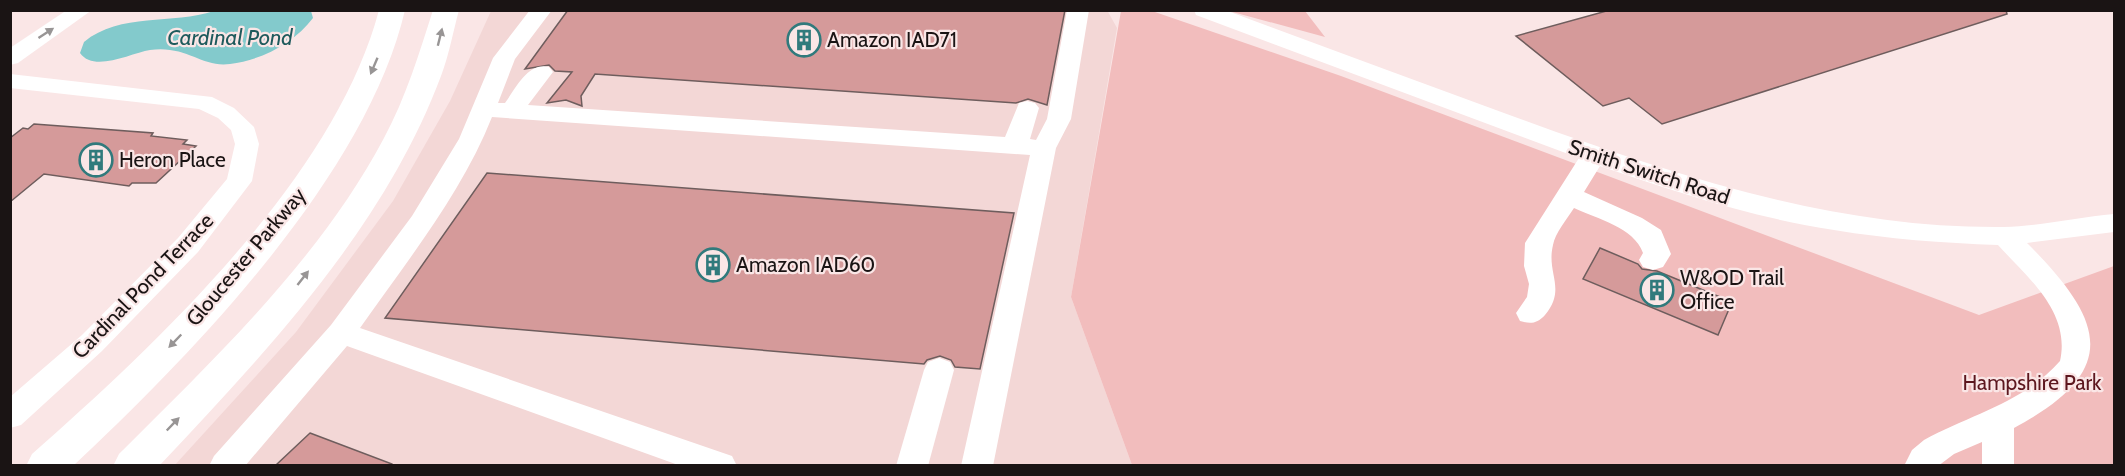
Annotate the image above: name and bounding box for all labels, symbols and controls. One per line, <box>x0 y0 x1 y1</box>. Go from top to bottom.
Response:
building icon: Amazon IAD71 <box>786 22 822 58</box>
water label: Cardinal Pond <box>167 24 293 51</box>
place label: Amazon IAD71 <box>827 27 957 52</box>
one-way arrow <box>37 28 54 39</box>
one-way arrow <box>436 28 446 47</box>
one-way arrow <box>369 57 378 75</box>
street label: Smith Switch Road <box>1565 134 1733 209</box>
building icon: Heron Place <box>78 142 114 178</box>
place label: Heron Place <box>119 147 226 172</box>
street label: Gloucester Parkway <box>181 182 311 331</box>
street label: Cardinal Pond Terrace <box>67 208 218 363</box>
building icon: Amazon IAD60 <box>695 247 731 283</box>
place label: Amazon IAD60 <box>736 252 875 277</box>
place label: W&OD Trail Office <box>1680 265 1784 314</box>
one-way arrow <box>297 270 310 286</box>
building icon: W&OD Trail Office <box>1639 272 1675 308</box>
one-way arrow <box>168 334 182 348</box>
park label: Hampshire Park <box>1962 370 2102 395</box>
one-way arrow <box>166 417 180 431</box>

